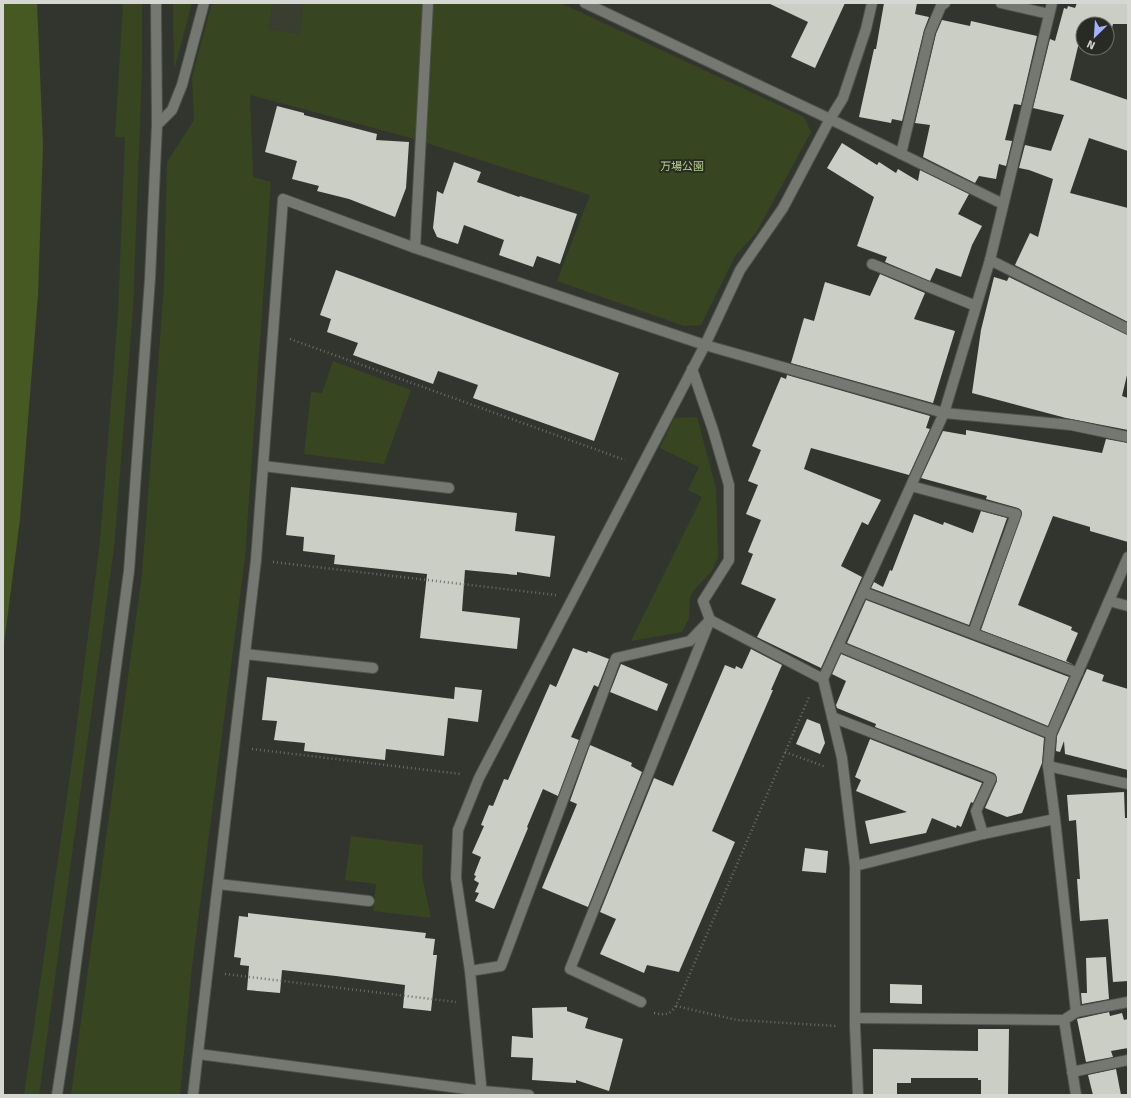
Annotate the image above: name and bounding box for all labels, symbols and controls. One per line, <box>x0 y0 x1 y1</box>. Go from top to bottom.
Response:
north arrow <box>1075 16 1115 56</box>
text: N <box>1085 37 1097 52</box>
park label: 万場公園 <box>660 160 704 173</box>

